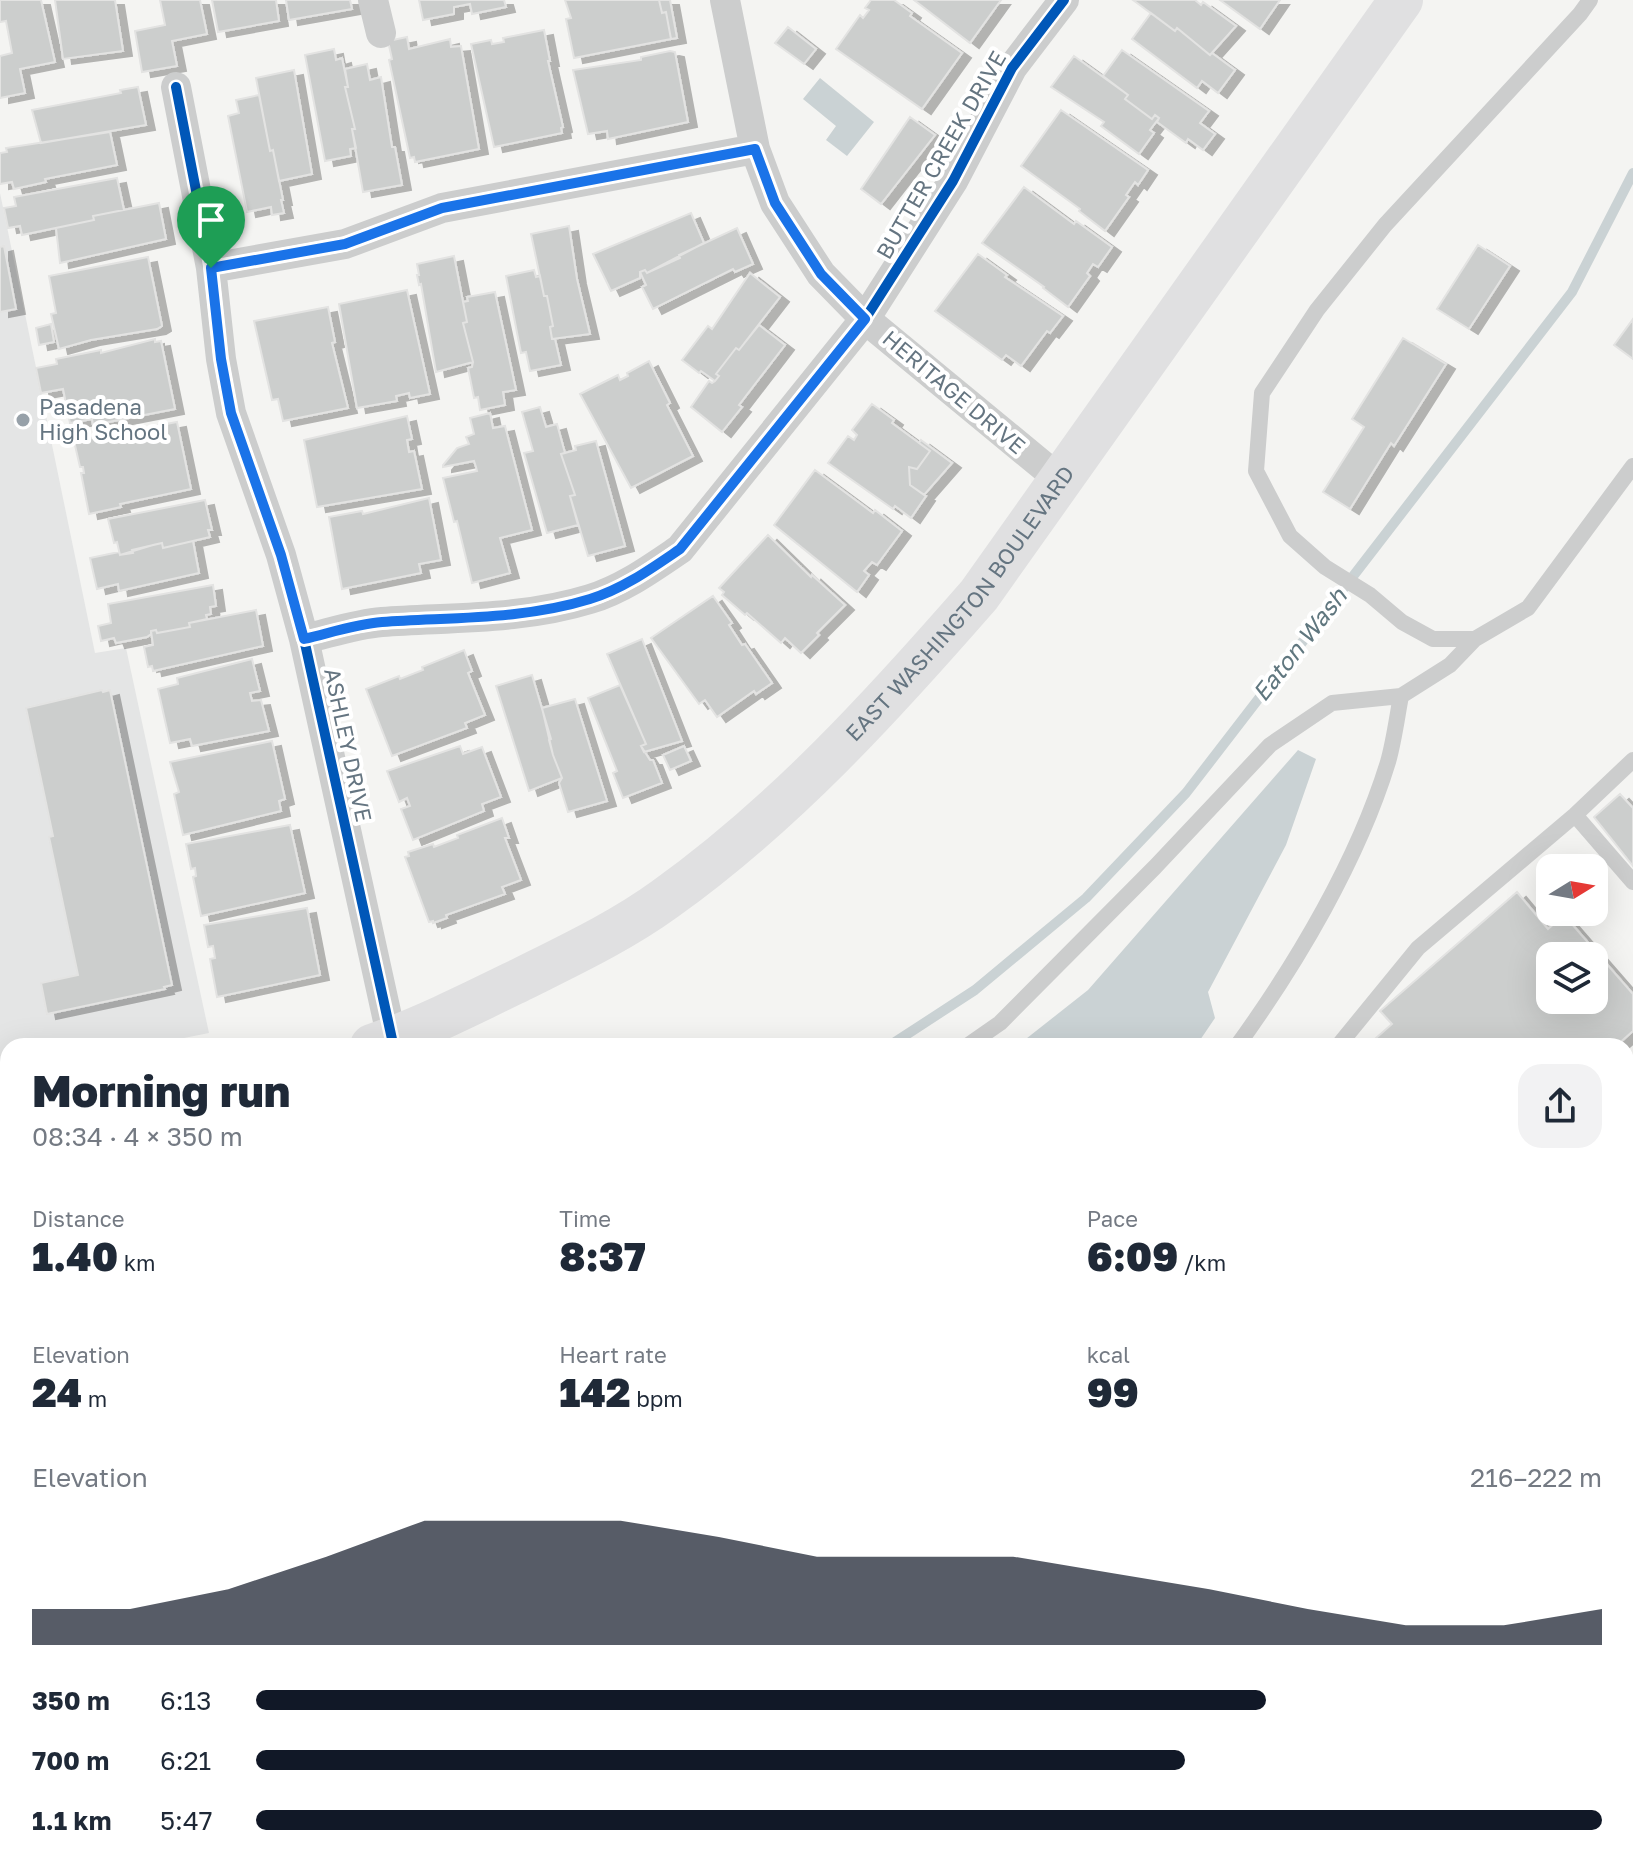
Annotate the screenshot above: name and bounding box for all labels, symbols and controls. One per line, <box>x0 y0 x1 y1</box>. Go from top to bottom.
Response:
street label: BUTTER CREEK DRIVE <box>870 46 1011 264</box>
pin <box>177 186 245 268</box>
icon: arrive <box>189 198 233 242</box>
street label: HERITAGE DRIVE <box>877 324 1031 459</box>
place label: Pasadena High School <box>39 393 167 445</box>
marker: Pasadena High School <box>14 411 32 429</box>
street label: EAST WASHINGTON BOULEVARD <box>839 460 1079 746</box>
water label: Eaton Wash <box>1246 581 1353 706</box>
street label: ASHLEY DRIVE <box>319 666 378 824</box>
north arrow <box>1536 854 1608 926</box>
map controls <box>1536 854 1608 1014</box>
button: layers <box>1536 942 1608 1014</box>
text: Morning run <box>32 1064 290 1117</box>
button: share <box>1518 1064 1602 1148</box>
text: 08:34 · 4 × 350 m <box>32 1121 243 1152</box>
text: Distance <box>32 1205 124 1232</box>
text: Time <box>559 1205 611 1232</box>
text: Pace <box>1087 1205 1138 1232</box>
text: 1.40 <box>32 1232 118 1280</box>
text: 8:37 <box>559 1232 646 1280</box>
text: 6:09 <box>1087 1232 1178 1280</box>
text: km <box>118 1249 156 1276</box>
text: /km <box>1178 1249 1226 1276</box>
text: Elevation <box>32 1341 130 1368</box>
text: Heart rate <box>559 1341 667 1368</box>
text: kcal <box>1087 1341 1130 1368</box>
text: 24 <box>32 1368 82 1416</box>
text: 142 <box>559 1368 631 1416</box>
text: 99 <box>1087 1368 1139 1416</box>
text: m <box>82 1385 107 1412</box>
text: bpm <box>631 1385 683 1412</box>
text: Elevation <box>32 1462 148 1493</box>
text: 216–222 m <box>1470 1462 1602 1493</box>
text: 350 m <box>32 1685 110 1716</box>
text: 6:13 <box>160 1685 211 1716</box>
text: 700 m <box>32 1745 109 1776</box>
text: 6:21 <box>160 1745 211 1776</box>
text: 1.1 km <box>32 1805 111 1836</box>
text: 5:47 <box>160 1805 213 1836</box>

